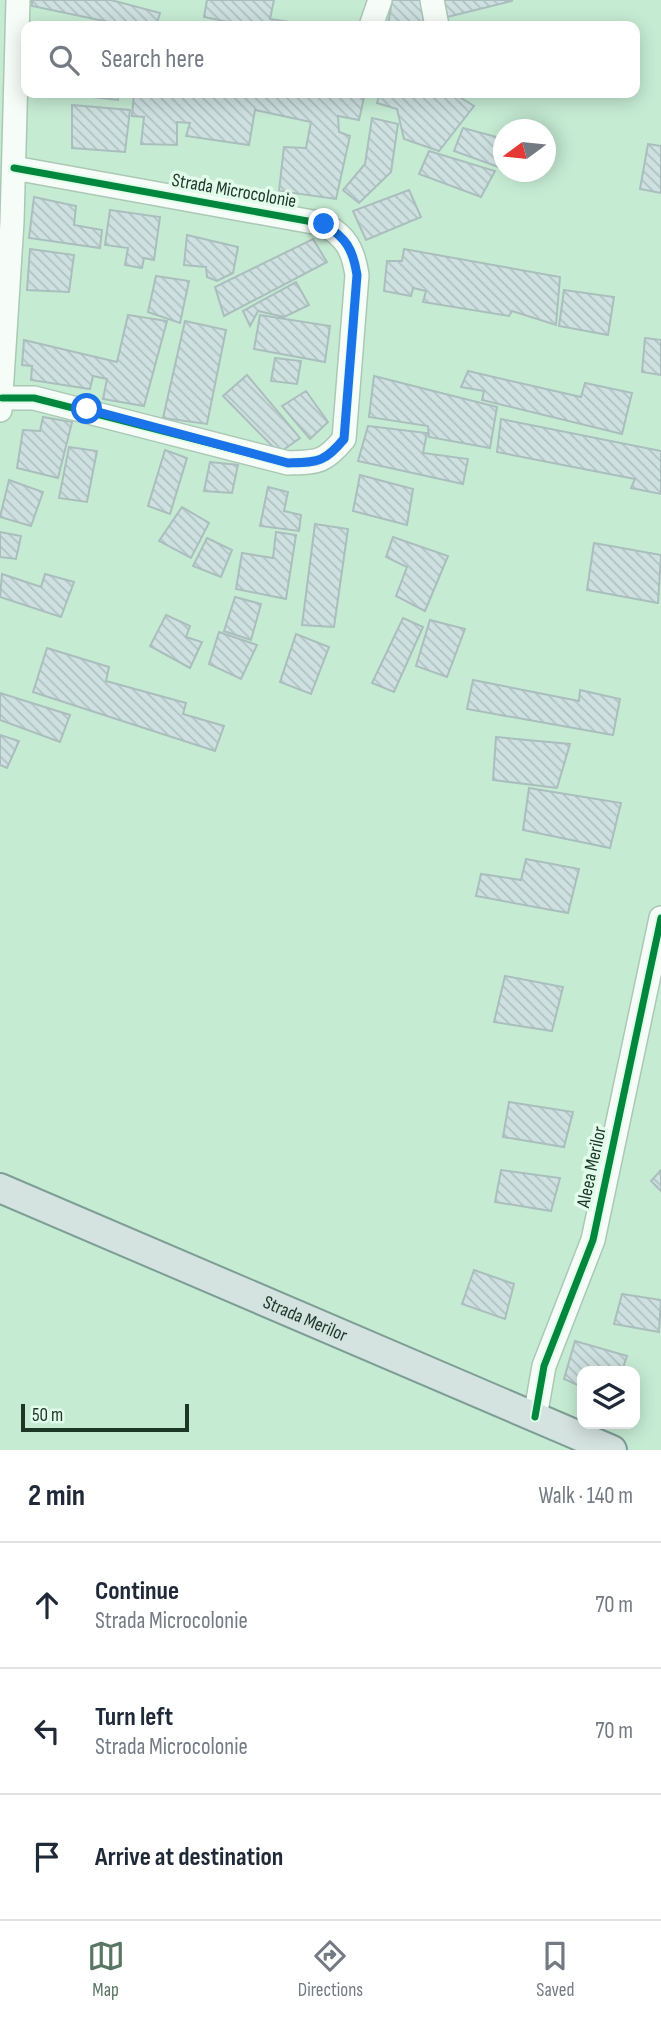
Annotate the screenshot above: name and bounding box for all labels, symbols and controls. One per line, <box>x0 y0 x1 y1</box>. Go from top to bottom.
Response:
search box <box>21 21 640 98</box>
icon: search <box>45 41 83 79</box>
text: Search here <box>101 44 204 75</box>
north arrow <box>493 119 556 182</box>
street label: Strada Microcolonie <box>170 169 298 213</box>
route end <box>308 208 339 239</box>
route start <box>71 393 102 424</box>
street label: Aleea Merilor <box>572 1124 612 1211</box>
street label: Strada Merilor <box>260 1290 351 1347</box>
map controls <box>577 1366 640 1429</box>
button: layers <box>577 1366 640 1429</box>
scale bar <box>21 1401 189 1433</box>
text: 50 m <box>32 1404 63 1427</box>
text: 2 min <box>28 1478 85 1514</box>
text: Walk · 140 m <box>538 1482 633 1510</box>
text: Continue <box>95 1576 179 1607</box>
icon: ahead <box>28 1586 66 1624</box>
text: 70 m <box>595 1591 633 1619</box>
text: Strada Microcolonie <box>95 1607 248 1635</box>
text: Turn left <box>95 1702 173 1733</box>
icon: left <box>28 1712 66 1750</box>
text: 70 m <box>595 1717 633 1745</box>
text: Strada Microcolonie <box>95 1733 248 1761</box>
icon: arrive <box>28 1838 66 1876</box>
text: Arrive at destination <box>95 1842 283 1873</box>
tab: Map <box>87 1937 125 2002</box>
tab: Directions <box>298 1937 363 2002</box>
tab: Saved <box>536 1937 574 2002</box>

